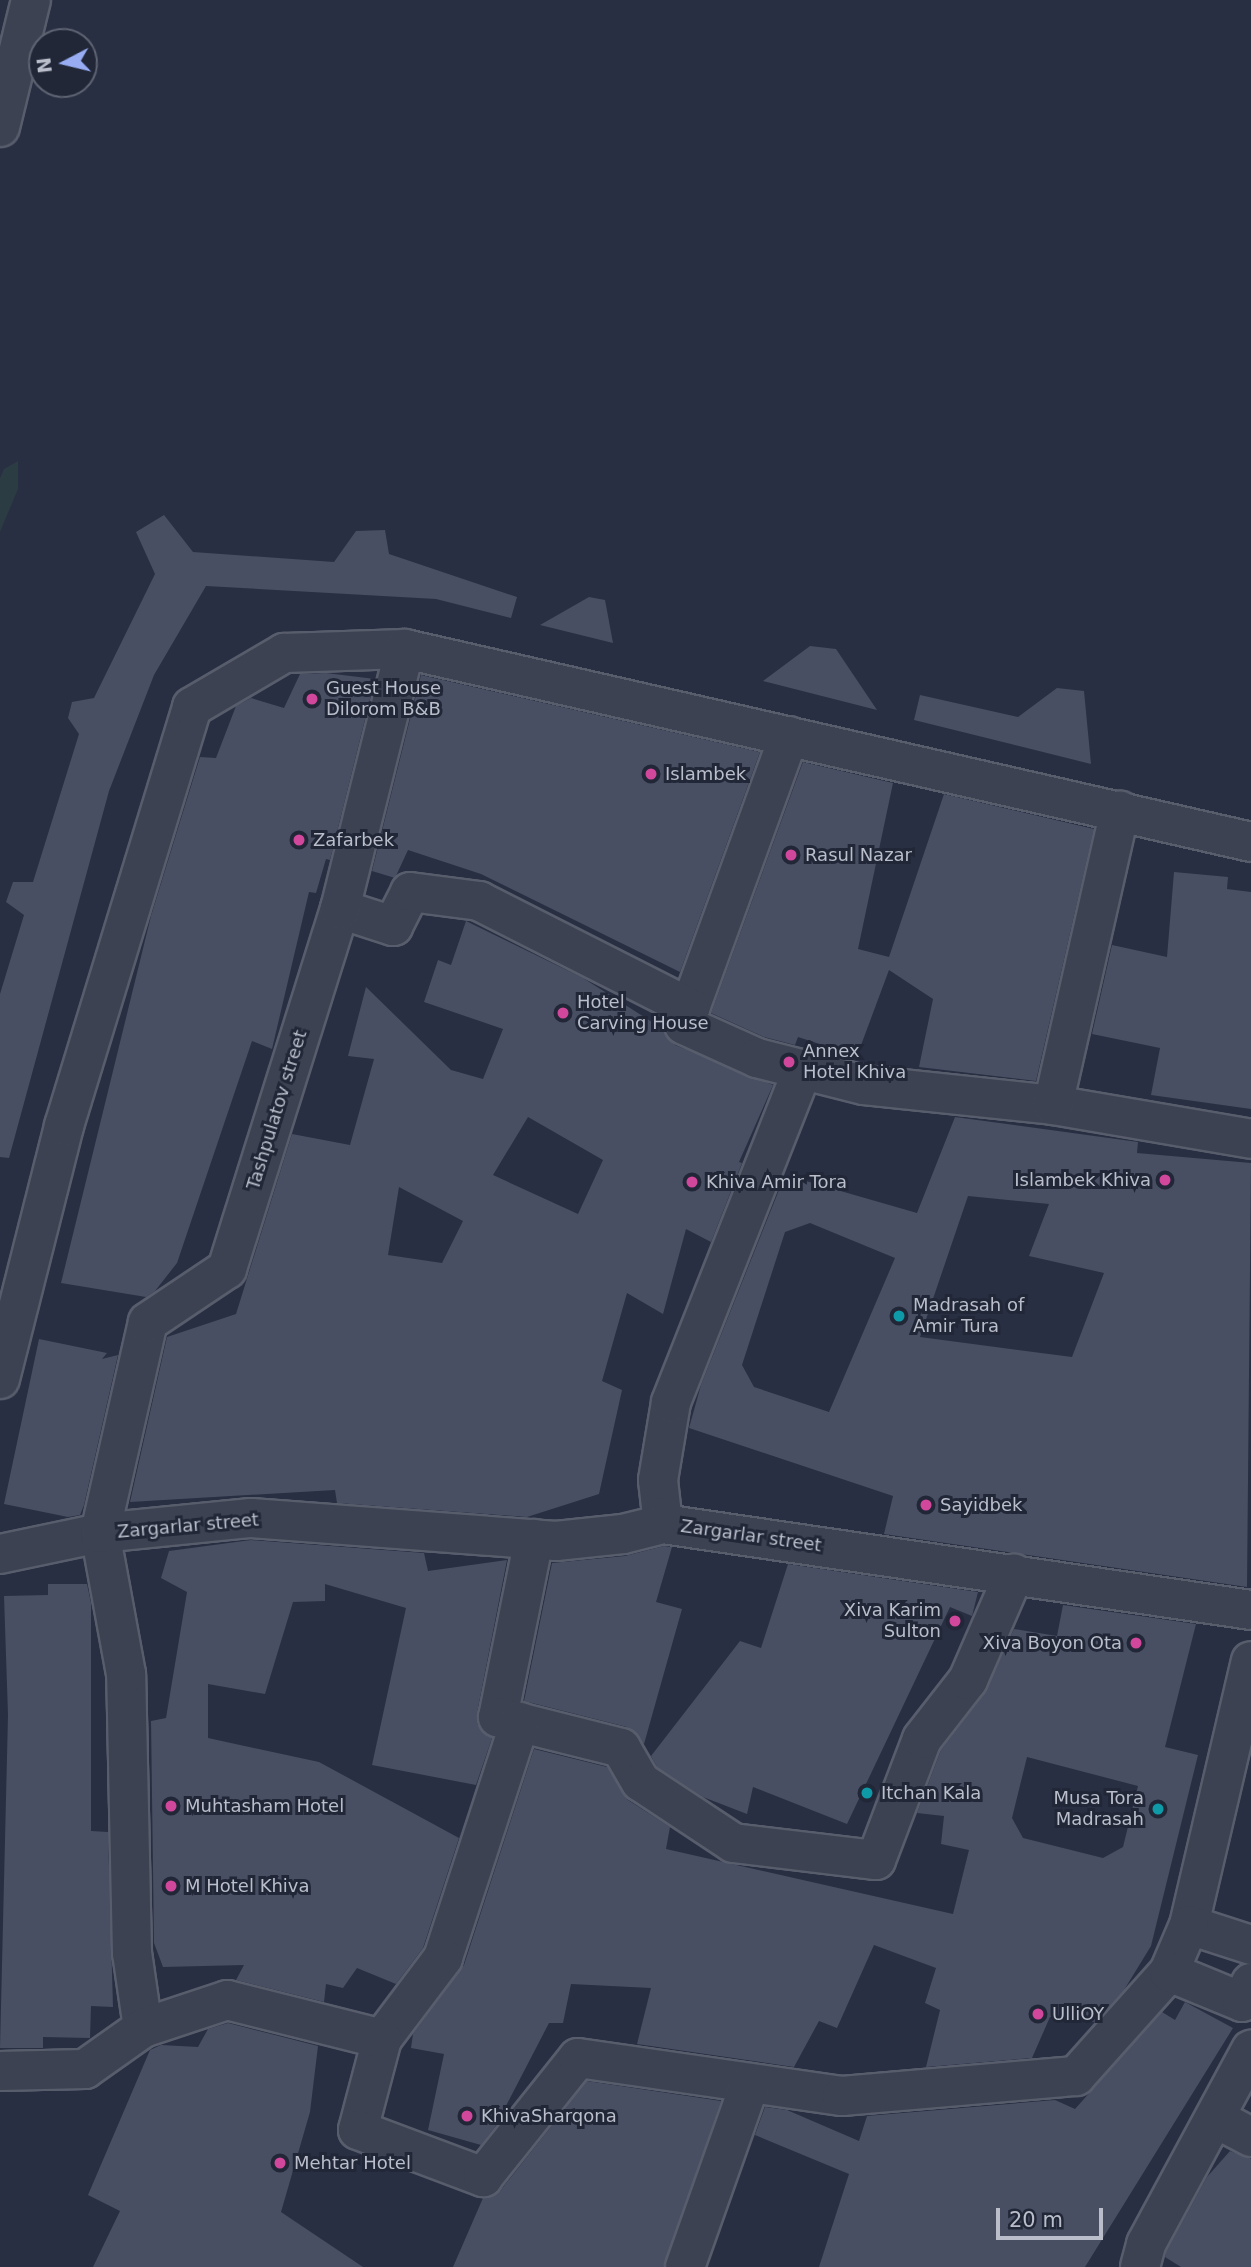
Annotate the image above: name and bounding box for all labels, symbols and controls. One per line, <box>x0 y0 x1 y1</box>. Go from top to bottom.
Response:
north arrow <box>28 28 98 98</box>
text: N <box>32 56 56 75</box>
place label: Guest House Dilorom B&B <box>326 678 441 720</box>
marker: Guest House Dilorom B&B <box>304 691 320 707</box>
place label: Islambek <box>665 763 746 785</box>
marker: Islambek <box>643 766 659 782</box>
place label: Zafarbek <box>313 829 394 851</box>
marker: Zafarbek <box>291 832 307 848</box>
place label: Rasul Nazar <box>805 844 912 866</box>
marker: Rasul Nazar <box>783 847 799 863</box>
place label: Hotel Carving House <box>577 992 709 1034</box>
marker: Hotel Carving House <box>555 1005 571 1021</box>
street label: Tashpulatov street <box>242 1028 312 1192</box>
place label: Annex Hotel Khiva <box>803 1041 906 1084</box>
marker: Annex Hotel Khiva <box>781 1054 797 1070</box>
place label: Islambek Khiva <box>1014 1169 1151 1191</box>
place label: Khiva Amir Tora <box>706 1171 847 1193</box>
marker: Islambek Khiva <box>1157 1172 1173 1188</box>
marker: Khiva Amir Tora <box>684 1174 700 1190</box>
place label: Madrasah of Amir Tura <box>913 1295 1024 1338</box>
marker: Madrasah of Amir Tura <box>891 1308 907 1324</box>
place label: Sayidbek <box>940 1494 1022 1516</box>
marker: Sayidbek <box>918 1497 934 1513</box>
street label: Zargarlar street <box>116 1509 260 1543</box>
street label: Zargarlar street <box>679 1515 823 1557</box>
place label: Xiva Karim Sulton <box>844 1600 941 1642</box>
marker: Xiva Karim Sulton <box>947 1613 963 1629</box>
place label: Xiva Boyon Ota <box>983 1632 1122 1654</box>
marker: Xiva Boyon Ota <box>1128 1635 1144 1651</box>
place label: Itchan Kala <box>881 1782 981 1804</box>
marker: Itchan Kala <box>859 1785 875 1801</box>
place label: Musa Tora Madrasah <box>1054 1788 1144 1830</box>
place label: Muhtasham Hotel <box>185 1795 344 1817</box>
marker: Muhtasham Hotel <box>163 1798 179 1814</box>
marker: Musa Tora Madrasah <box>1150 1801 1166 1817</box>
place label: M Hotel Khiva <box>185 1875 310 1897</box>
marker: M Hotel Khiva <box>163 1878 179 1894</box>
place label: UlliOY <box>1052 2003 1104 2025</box>
marker: UlliOY <box>1030 2006 1046 2022</box>
place label: KhivaSharqona <box>481 2105 617 2127</box>
marker: KhivaSharqona <box>459 2108 475 2124</box>
place label: Mehtar Hotel <box>294 2152 411 2174</box>
marker: Mehtar Hotel <box>272 2155 288 2171</box>
scale bar <box>999 2194 1106 2238</box>
text: 20 m <box>1009 2208 1063 2232</box>

